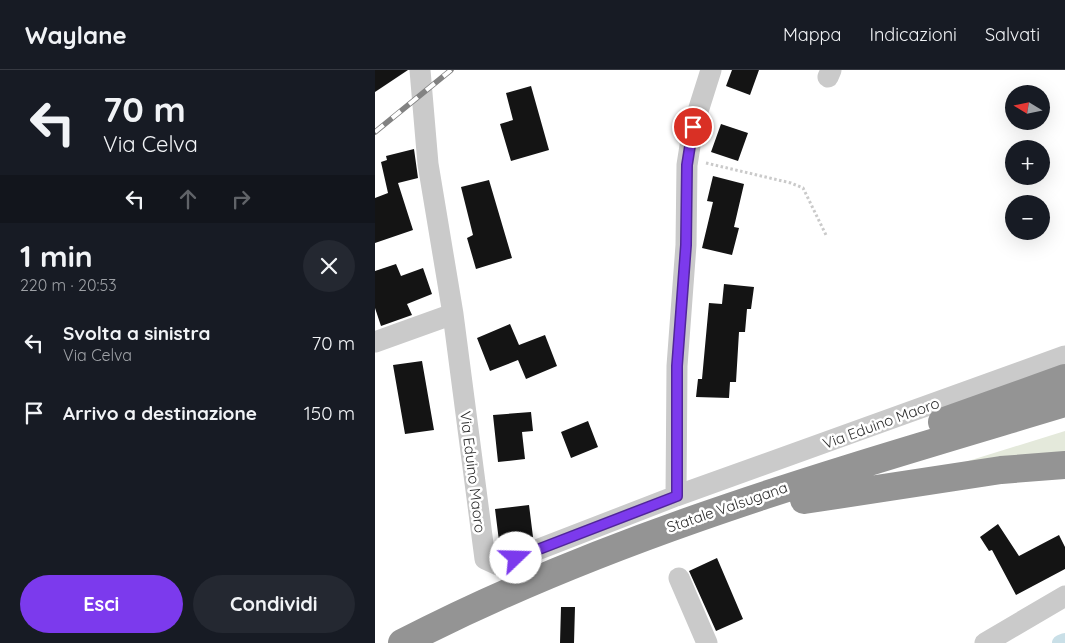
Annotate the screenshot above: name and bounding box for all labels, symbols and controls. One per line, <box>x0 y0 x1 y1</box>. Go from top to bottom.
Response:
text: Waylane <box>25 20 127 50</box>
text: Mappa <box>783 23 841 46</box>
text: Indicazioni <box>869 23 957 46</box>
text: Salvati <box>985 23 1040 46</box>
north arrow <box>1005 85 1050 130</box>
map controls <box>1005 85 1050 240</box>
text: 70 m <box>103 87 186 131</box>
icon: left <box>20 90 85 155</box>
pin <box>672 106 714 148</box>
icon: arrive <box>679 113 707 141</box>
text: Via Celva <box>103 130 198 158</box>
button: + <box>1005 140 1050 185</box>
icon: left <box>121 185 149 213</box>
icon: ahead <box>174 185 202 213</box>
icon: right <box>227 185 255 213</box>
button: − <box>1005 195 1050 240</box>
text: 1 min <box>20 237 93 275</box>
button: close <box>303 240 355 292</box>
text: 220 m · 20:53 <box>20 275 117 295</box>
text: Svolta a sinistra <box>63 321 210 345</box>
icon: left <box>20 329 48 357</box>
text: 70 m <box>311 331 355 355</box>
text: Via Celva <box>63 345 132 365</box>
street label: Via Eduino Maoro <box>820 393 942 453</box>
icon: arrive <box>20 399 48 427</box>
text: Arrivo a destinazione <box>63 401 257 425</box>
text: 150 m <box>304 401 355 425</box>
street label: Via Eduino Maoro <box>456 410 490 534</box>
street label: Statale Valsugana <box>664 477 790 537</box>
position arrow <box>489 531 541 583</box>
button: Esci <box>20 575 183 633</box>
button: Condividi <box>193 575 355 633</box>

